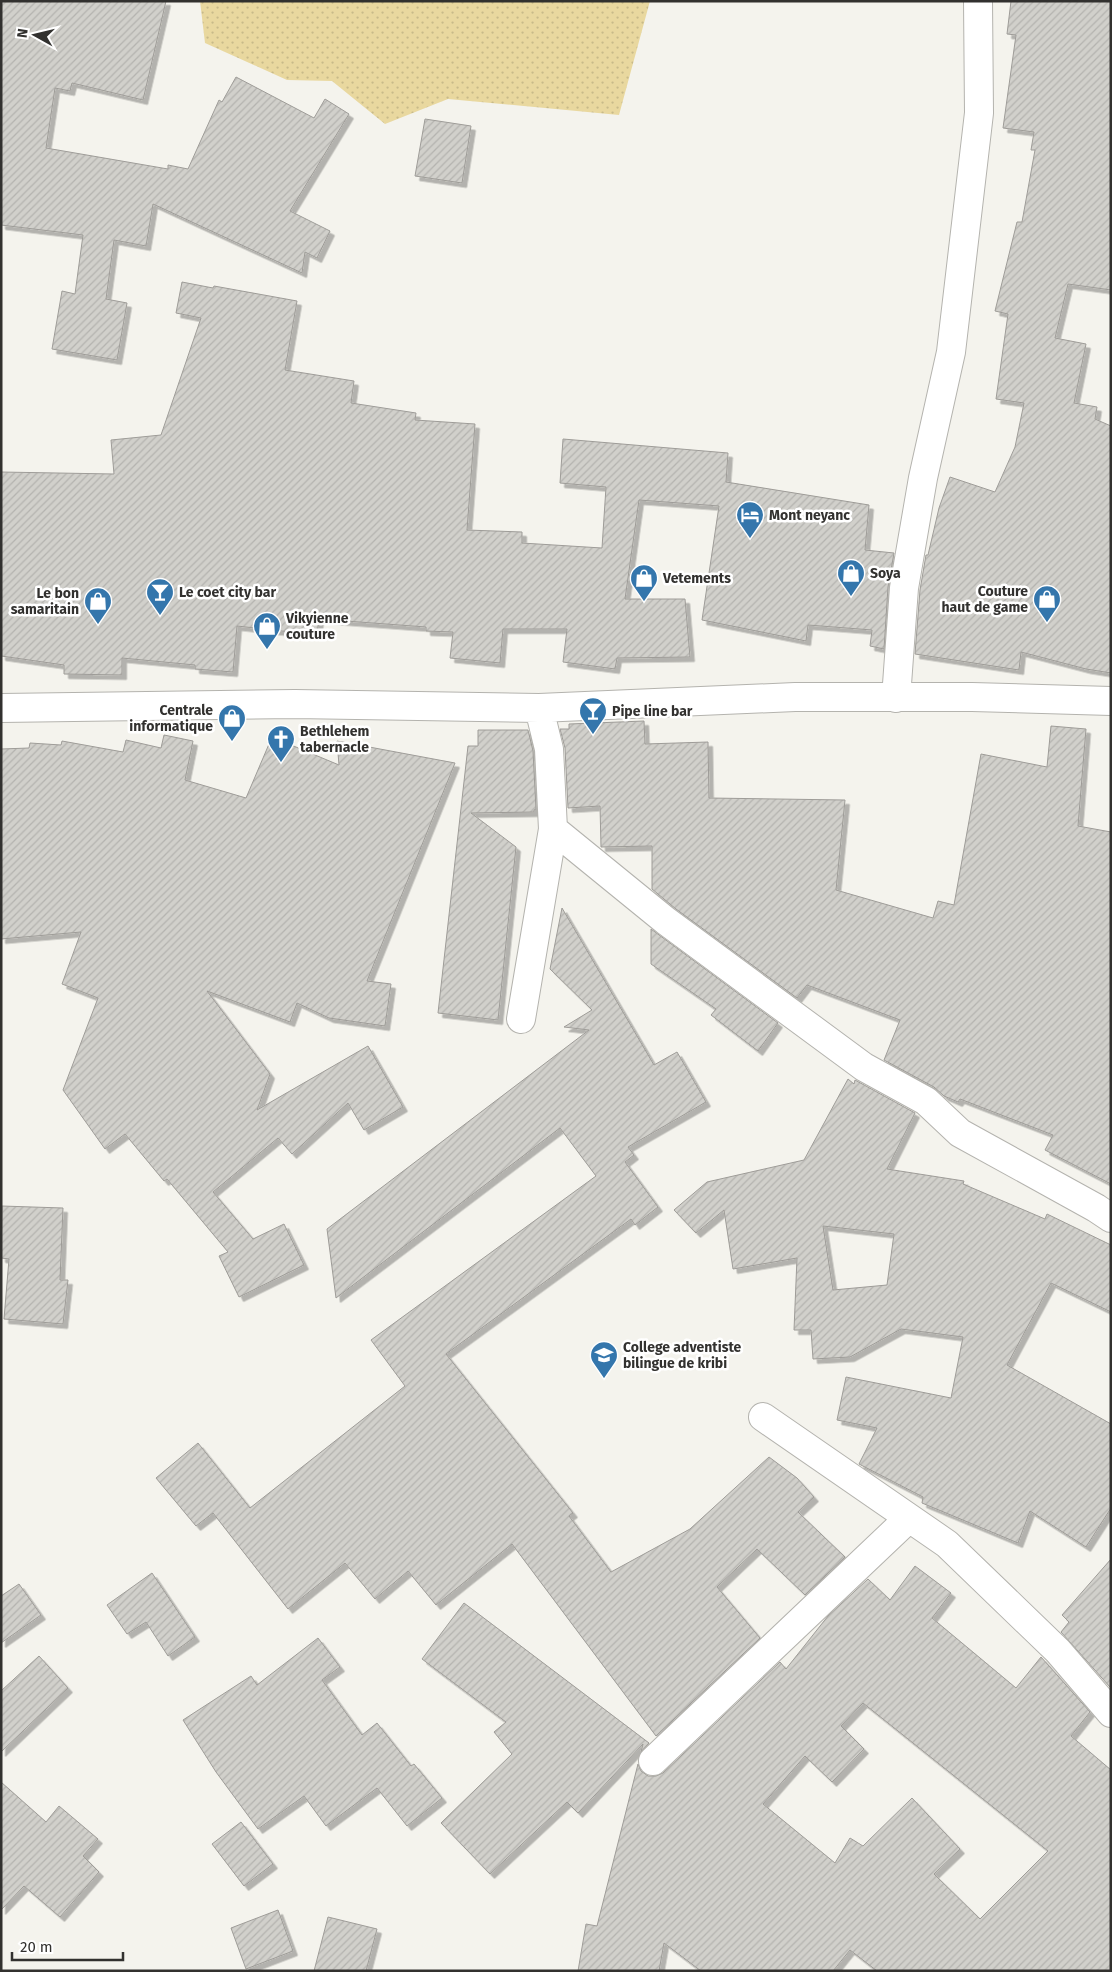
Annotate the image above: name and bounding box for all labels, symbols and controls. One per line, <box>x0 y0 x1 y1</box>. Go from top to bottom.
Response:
north arrow <box>10 10 60 60</box>
text: N <box>14 27 32 39</box>
hotel icon: Mont neyanc <box>735 500 765 539</box>
place label: Mont neyanc <box>769 507 850 524</box>
shop icon: Soya <box>836 558 866 597</box>
shop icon: Vetements <box>629 563 659 602</box>
place label: Soya <box>870 565 901 582</box>
place label: Vetements <box>662 570 731 587</box>
bar icon: Le coet city bar <box>145 577 175 616</box>
place label: Couture haut de game <box>941 583 1028 616</box>
place label: Le coet city bar <box>179 584 276 601</box>
shop icon: Couture haut de game <box>1032 584 1062 623</box>
place label: Le bon samaritain <box>11 585 79 618</box>
shop icon: Le bon samaritain <box>83 586 113 625</box>
place label: Vikyienne couture <box>285 610 349 643</box>
shop icon: Vikyienne couture <box>252 611 282 650</box>
bar icon: Pipe line bar <box>578 696 608 735</box>
place label: Centrale informatique <box>129 702 213 735</box>
shop icon: Centrale informatique <box>217 703 247 742</box>
place label: Pipe line bar <box>612 703 693 720</box>
place label: Bethlehem tabernacle <box>300 723 369 756</box>
church icon: Bethlehem tabernacle <box>266 724 296 763</box>
place label: College adventiste bilingue de kribi <box>623 1339 742 1372</box>
school or university icon: College adventiste bilingue de kribi <box>589 1340 619 1379</box>
scale bar <box>12 1930 124 1962</box>
text: 20 m <box>20 1938 53 1956</box>

